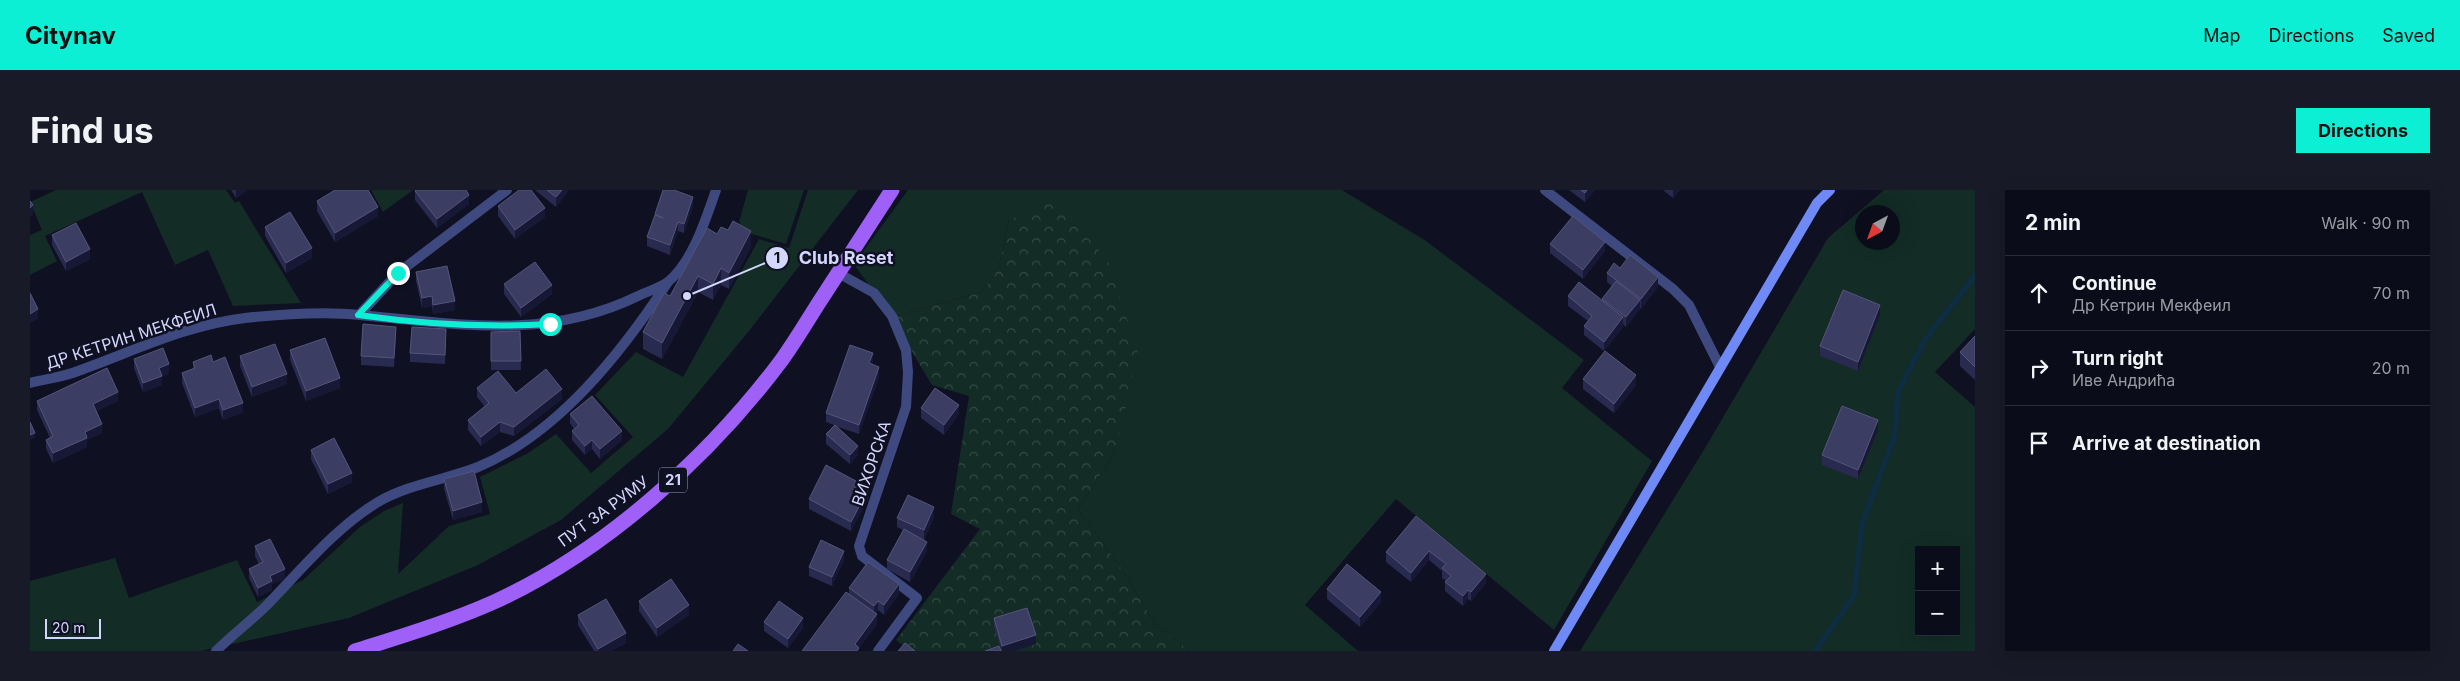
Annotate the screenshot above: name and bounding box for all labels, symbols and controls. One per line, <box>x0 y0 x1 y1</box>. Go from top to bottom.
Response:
text: Citynav <box>25 21 116 50</box>
text: Map <box>2203 25 2241 46</box>
text: Directions <box>2269 25 2354 46</box>
text: Saved <box>2382 25 2435 46</box>
button: Directions <box>2296 108 2430 153</box>
text: Find us <box>30 109 154 151</box>
north arrow <box>1855 205 1900 250</box>
text: 2 min <box>2025 210 2081 235</box>
text: Walk · 90 m <box>2321 213 2410 233</box>
callout: Club Reset <box>764 241 904 274</box>
text: Club Reset <box>799 247 894 268</box>
text: 1 <box>774 248 780 267</box>
route end <box>387 262 410 285</box>
text: Continue <box>2072 272 2157 295</box>
icon: ahead <box>2025 279 2053 307</box>
text: 70 m <box>2373 283 2410 303</box>
text: Др Кетрин Мекфеил <box>2072 295 2231 315</box>
street label: ДР КЕТРИН МЕКФЕИЛ <box>43 299 219 373</box>
route start <box>539 313 562 336</box>
text: Turn right <box>2072 347 2163 370</box>
icon: right <box>2025 354 2053 382</box>
text: 20 m <box>2372 358 2410 378</box>
text: Иве Андрића <box>2072 370 2175 390</box>
street label: ВИХОРСКА <box>847 418 895 508</box>
icon: arrive <box>2025 429 2053 457</box>
text: Arrive at destination <box>2072 432 2261 455</box>
road number: 21 <box>659 468 687 492</box>
street label: ПУТ ЗА РУМУ <box>554 471 652 551</box>
map controls <box>1915 546 1960 636</box>
button: + <box>1915 546 1960 591</box>
button: − <box>1915 591 1960 636</box>
scale bar <box>45 616 101 639</box>
text: 20 m <box>52 619 86 636</box>

